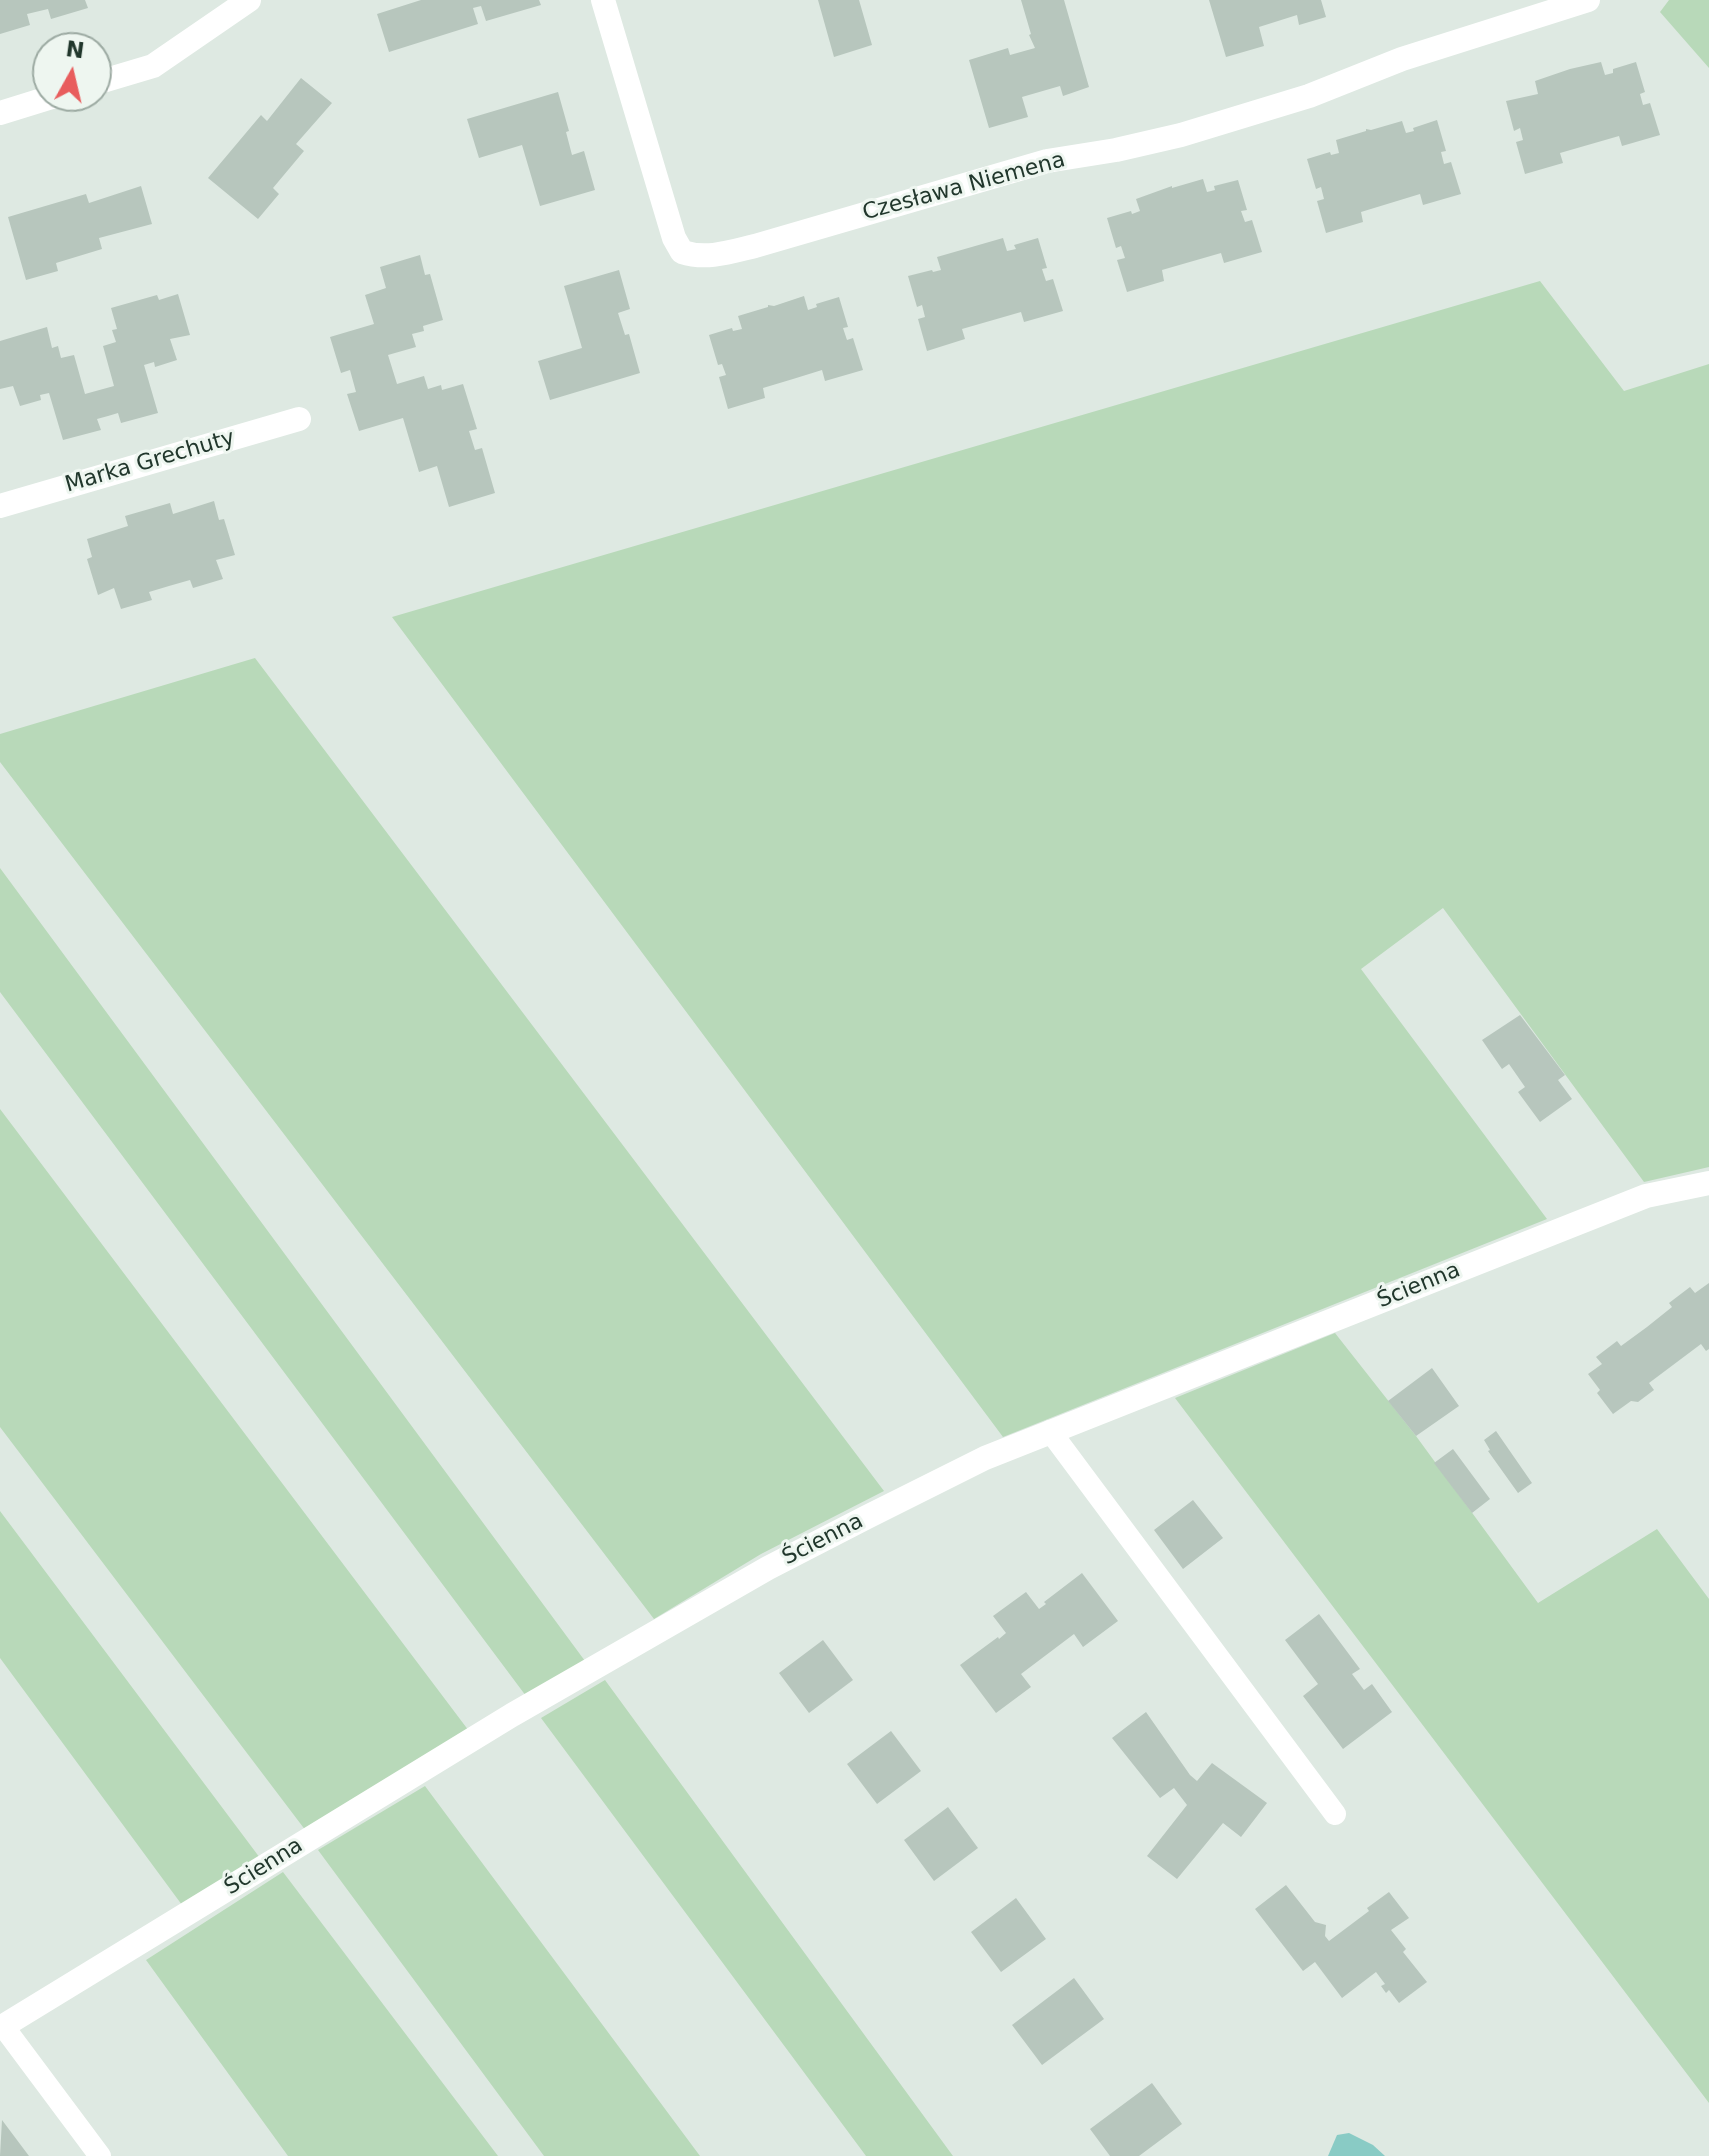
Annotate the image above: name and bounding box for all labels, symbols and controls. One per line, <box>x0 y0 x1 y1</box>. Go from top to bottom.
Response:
north arrow <box>32 32 112 112</box>
text: N <box>64 36 86 63</box>
street label: Czesława Niemena <box>860 147 1068 227</box>
street label: Marka Grechuty <box>62 425 238 499</box>
street label: Ścienna <box>1374 1257 1464 1315</box>
street label: Ścienna <box>778 1508 868 1572</box>
street label: Ścienna <box>220 1833 308 1901</box>

